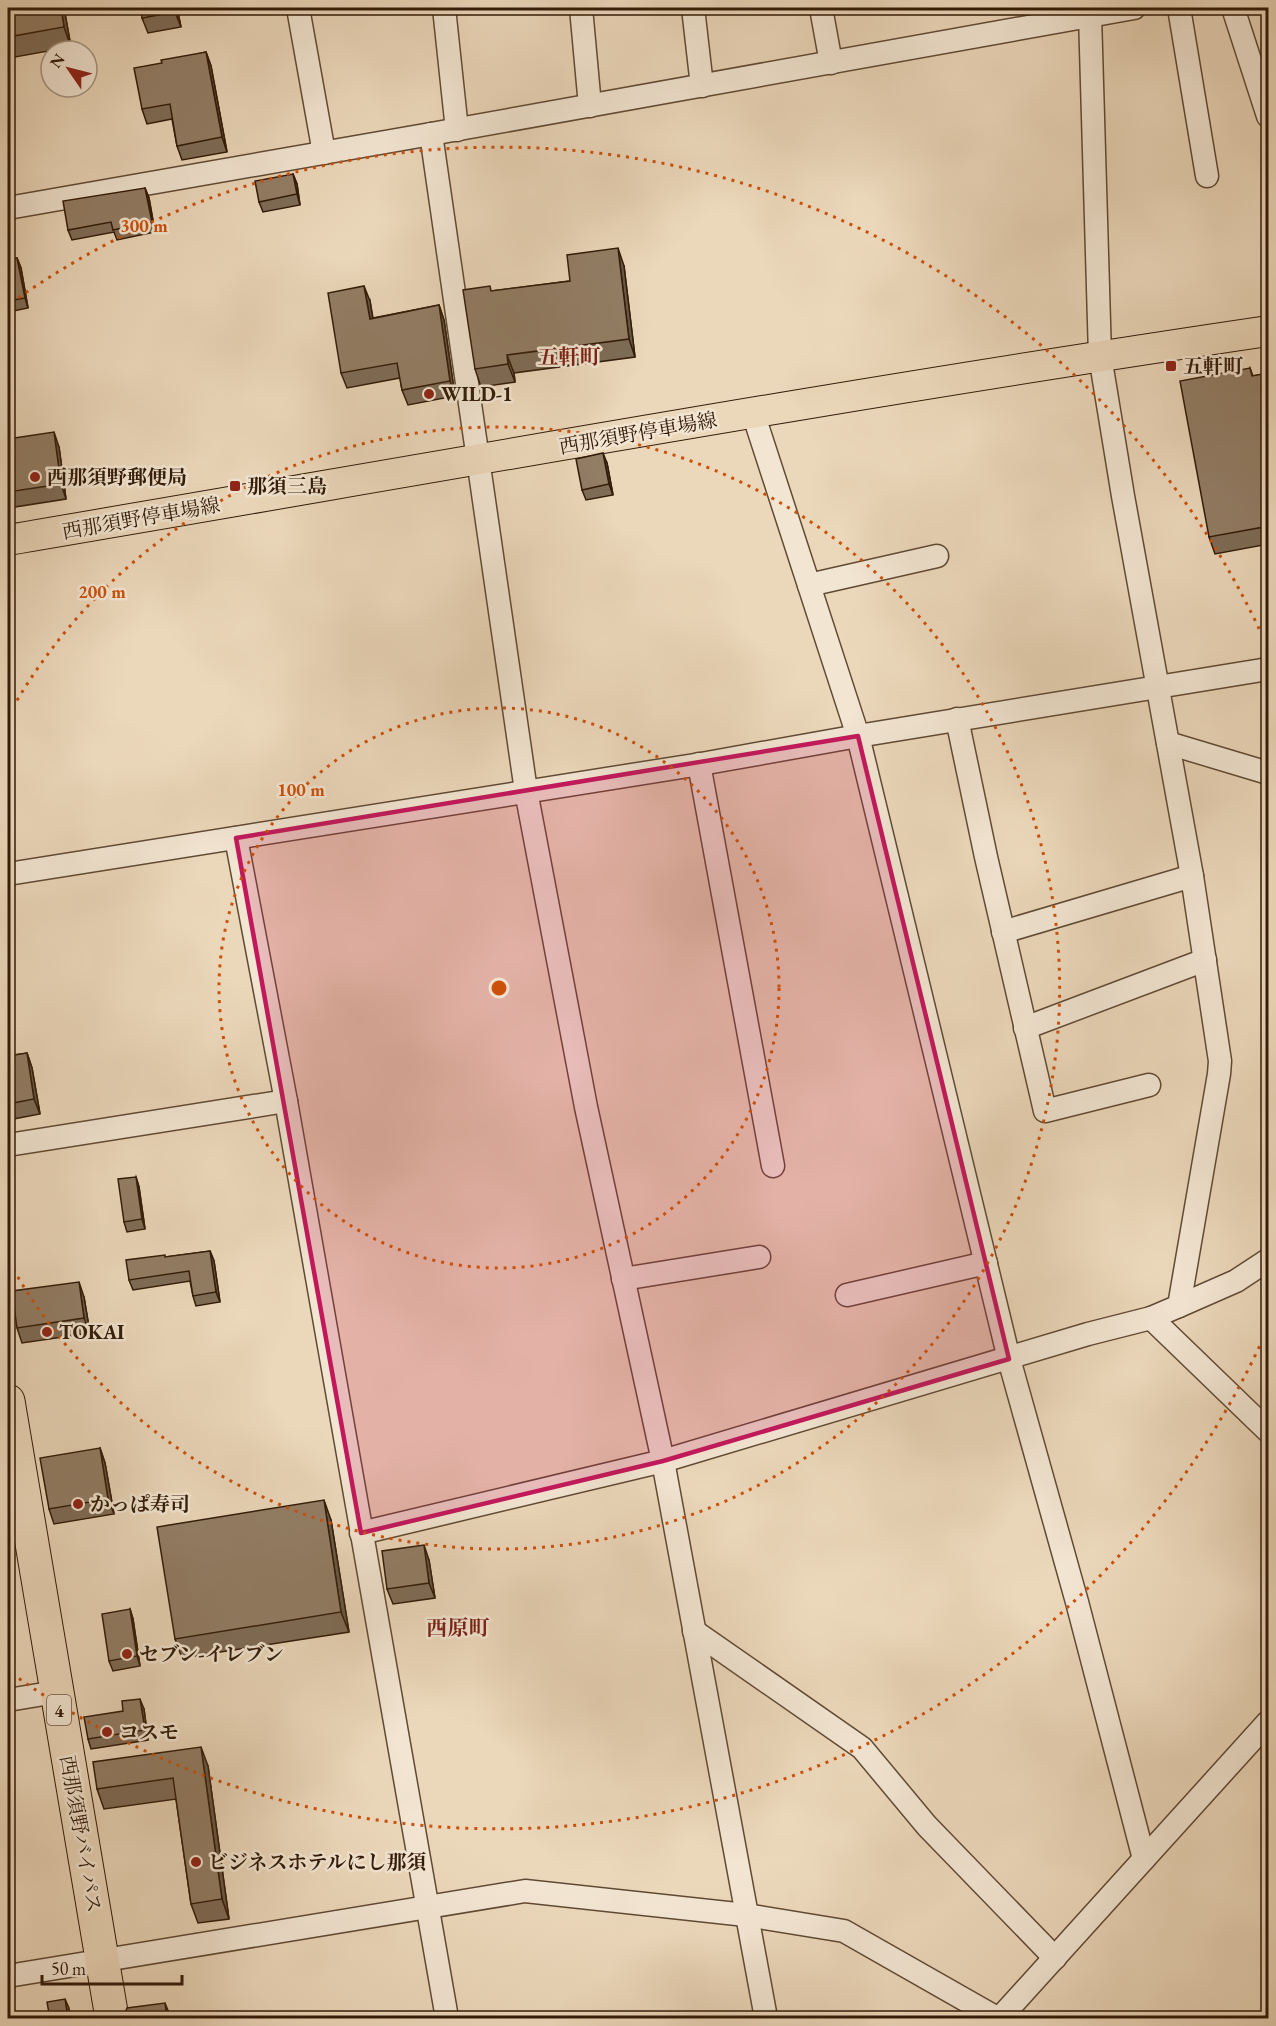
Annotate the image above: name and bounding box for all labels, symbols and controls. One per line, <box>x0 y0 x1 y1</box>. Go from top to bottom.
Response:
north arrow <box>39 39 99 99</box>
text: N <box>45 49 69 72</box>
text: 300 m <box>120 214 168 237</box>
district label: 五軒町 <box>538 343 601 370</box>
place label: 五軒町 <box>1183 353 1244 379</box>
marker: 五軒町 <box>1164 359 1178 373</box>
place label: WILD-1 <box>441 381 513 407</box>
marker: WILD-1 <box>422 387 436 401</box>
street label: 西那須野停車場線 <box>557 406 719 460</box>
place label: 西那須野郵便局 <box>47 464 187 490</box>
marker: 西那須野郵便局 <box>28 470 42 484</box>
place label: 那須三島 <box>247 473 327 499</box>
marker: 那須三島 <box>228 479 242 493</box>
street label: 西那須野停車場線 <box>60 491 222 545</box>
text: 200 m <box>78 580 126 603</box>
text: 100 m <box>277 778 325 801</box>
centre of rings <box>489 978 509 998</box>
place label: TOKAI <box>59 1319 124 1345</box>
marker: TOKAI <box>40 1325 54 1339</box>
place label: かっぱ寿司 <box>90 1491 190 1517</box>
marker: かっぱ寿司 <box>71 1497 85 1511</box>
district label: 西原町 <box>427 1614 490 1641</box>
place label: セブン-イレブン <box>139 1641 284 1667</box>
marker: セブン-イレブン <box>120 1647 134 1661</box>
road number: 4 <box>47 1695 71 1725</box>
place label: コスモ <box>119 1719 179 1745</box>
marker: コスモ <box>100 1725 114 1739</box>
street label: 西那須野バイパス <box>54 1753 108 1915</box>
place label: ビジネスホテルにし那須 <box>208 1849 426 1875</box>
marker: ビジネスホテルにし那須 <box>189 1855 203 1869</box>
scale bar <box>42 1948 182 1986</box>
text: 50 m <box>51 1957 86 1980</box>

